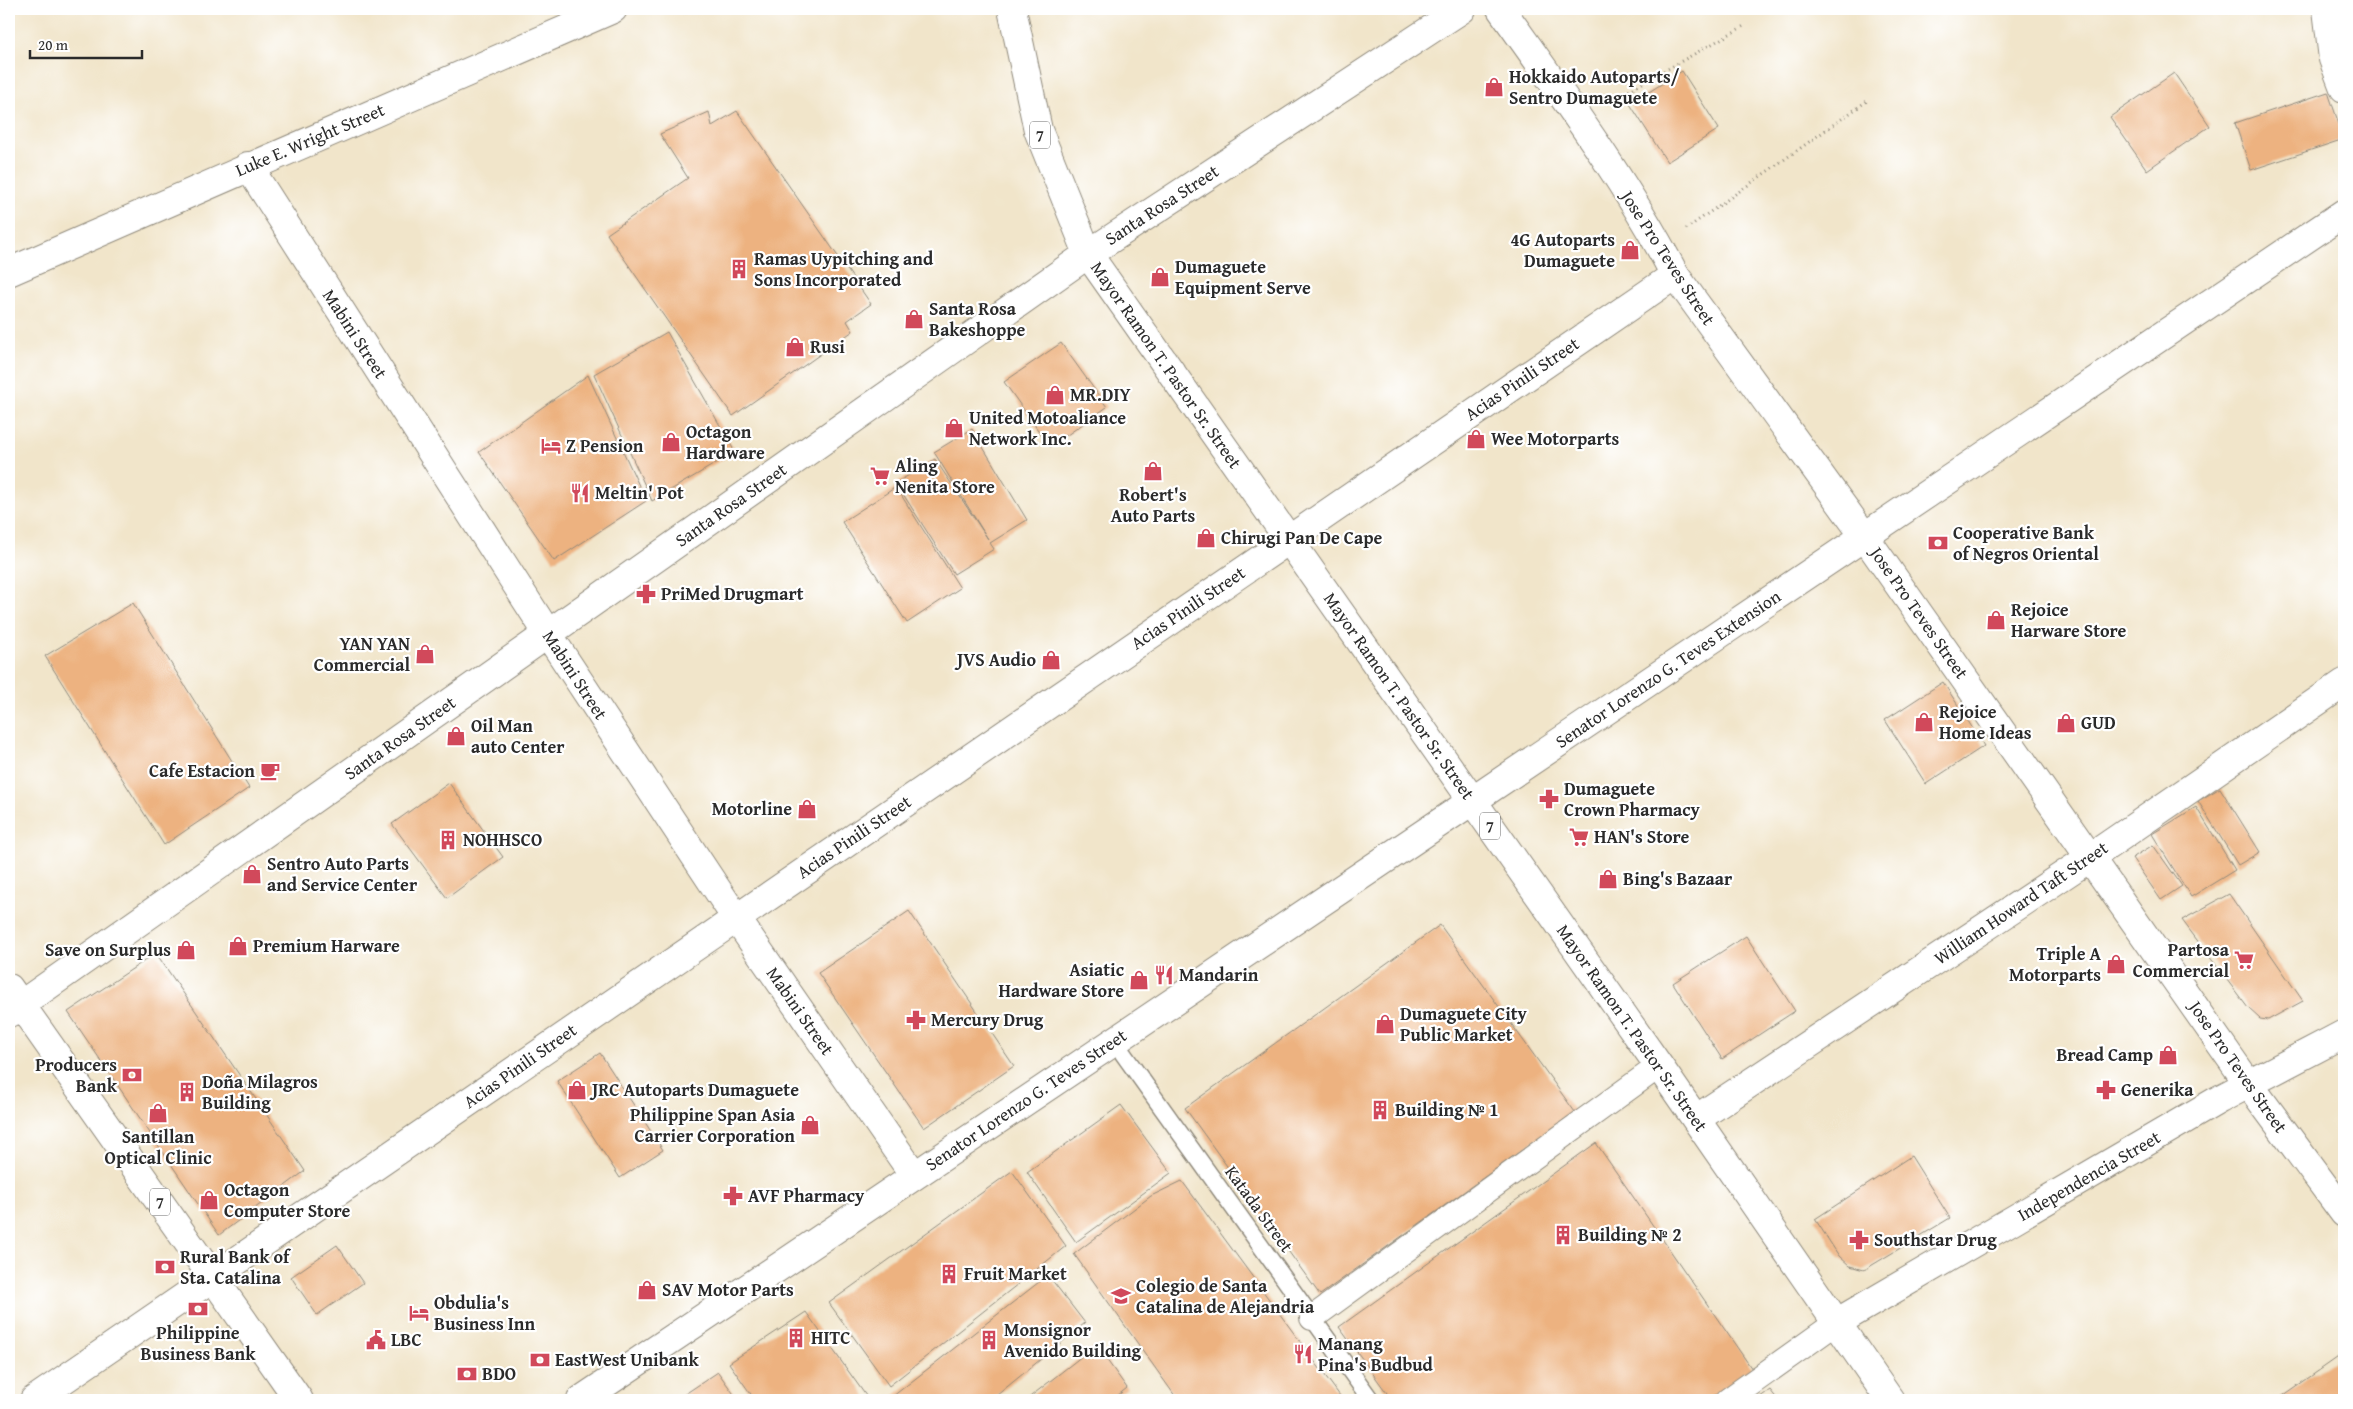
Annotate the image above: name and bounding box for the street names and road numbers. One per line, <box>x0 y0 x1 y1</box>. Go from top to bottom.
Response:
street label: Luke E. Wright Street <box>231 96 389 183</box>
road number: 7 <box>1030 122 1050 148</box>
street label: Santa Rosa Street <box>1099 157 1225 252</box>
street label: Jose Pro Teves Street <box>1614 183 1723 331</box>
street label: Mayor Ramon T. Pastor Sr. Street <box>1084 256 1249 474</box>
street label: Mabini Street <box>316 283 395 385</box>
street label: Acias Pinili Street <box>1459 330 1585 427</box>
street label: Santa Rosa Street <box>669 456 793 553</box>
street label: Jose Pro Teves Street <box>1863 540 1976 685</box>
street label: Acias Pinili Street <box>1125 559 1251 656</box>
street label: Senator Lorenzo G. Teves Extension <box>1549 583 1786 754</box>
street label: Mayor Ramon T. Pastor Sr. Street <box>1317 587 1482 805</box>
street label: Mabini Street <box>536 624 615 726</box>
street label: Santa Rosa Street <box>338 689 462 786</box>
street label: Acias Pinili Street <box>791 788 917 885</box>
road number: 7 <box>1480 812 1500 839</box>
street label: William Howard Taft Street <box>1928 834 2114 971</box>
street label: Mayor Ramon T. Pastor Sr. Street <box>1550 919 1715 1137</box>
street label: Mabini Street <box>760 961 841 1061</box>
street label: Jose Pro Teves Street <box>2182 994 2295 1139</box>
street label: Acias Pinili Street <box>457 1016 582 1115</box>
street label: Senator Lorenzo G. Teves Street <box>920 1022 1132 1177</box>
street label: Independencia Street <box>2012 1123 2166 1228</box>
street label: Katada Street <box>1219 1160 1301 1258</box>
road number: 7 <box>150 1188 170 1216</box>

